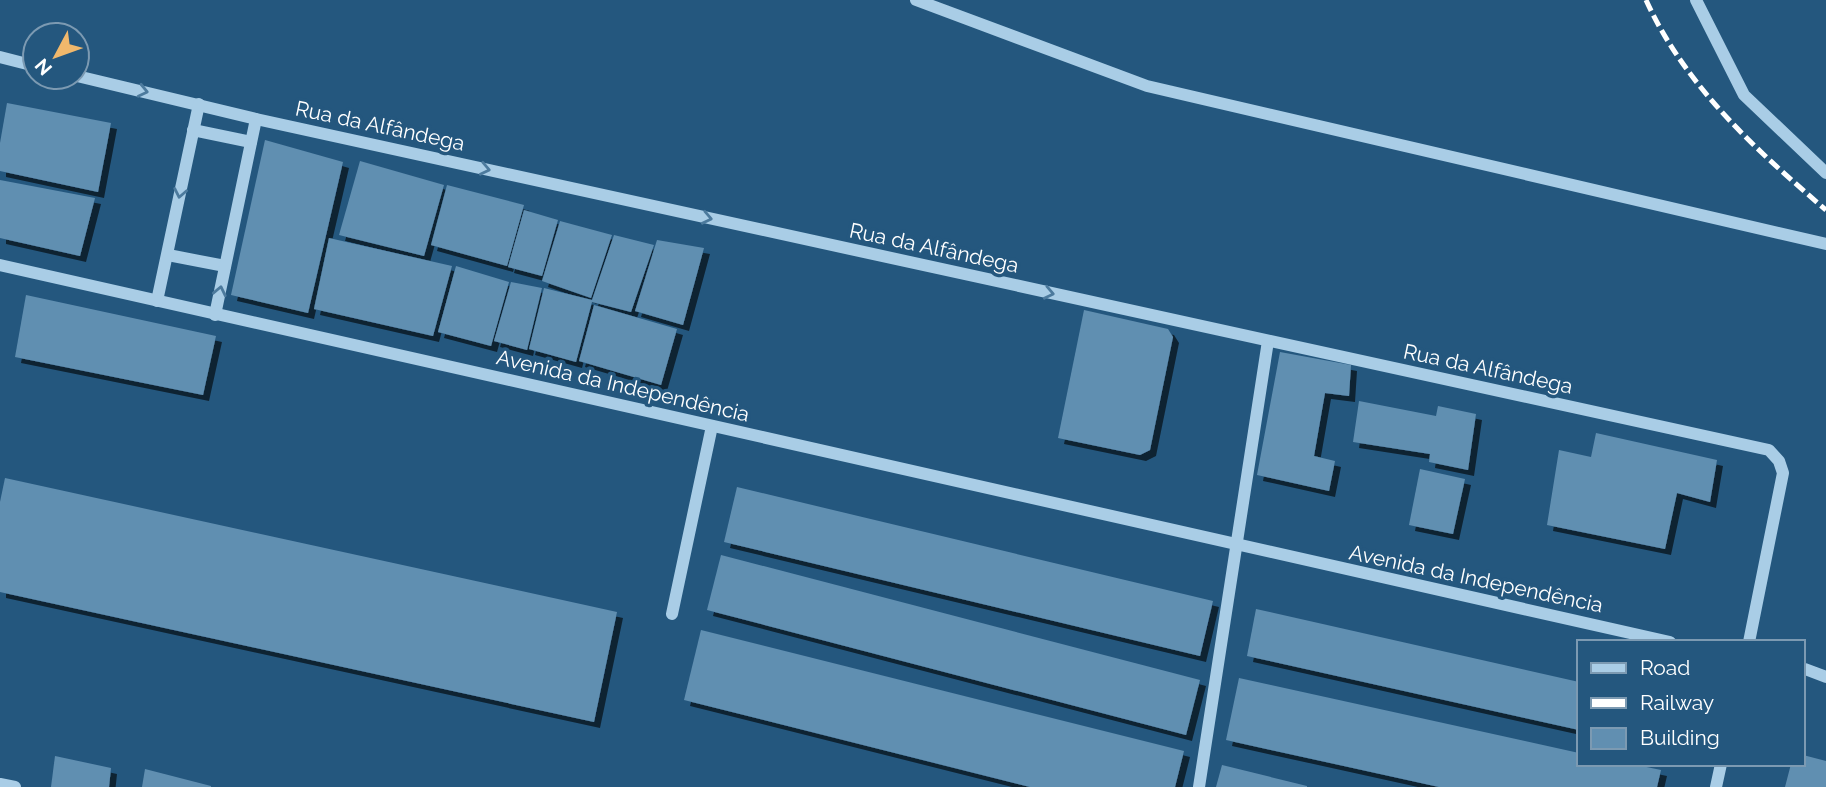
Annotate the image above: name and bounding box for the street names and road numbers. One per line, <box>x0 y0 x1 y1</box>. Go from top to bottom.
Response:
street label: Rua da Alfândega <box>293 95 467 156</box>
street label: Rua da Alfândega <box>847 217 1021 278</box>
street label: Rua da Alfândega <box>1401 338 1575 399</box>
street label: Avenida da Independência <box>494 344 752 427</box>
street label: Avenida da Independência <box>1347 539 1605 618</box>

